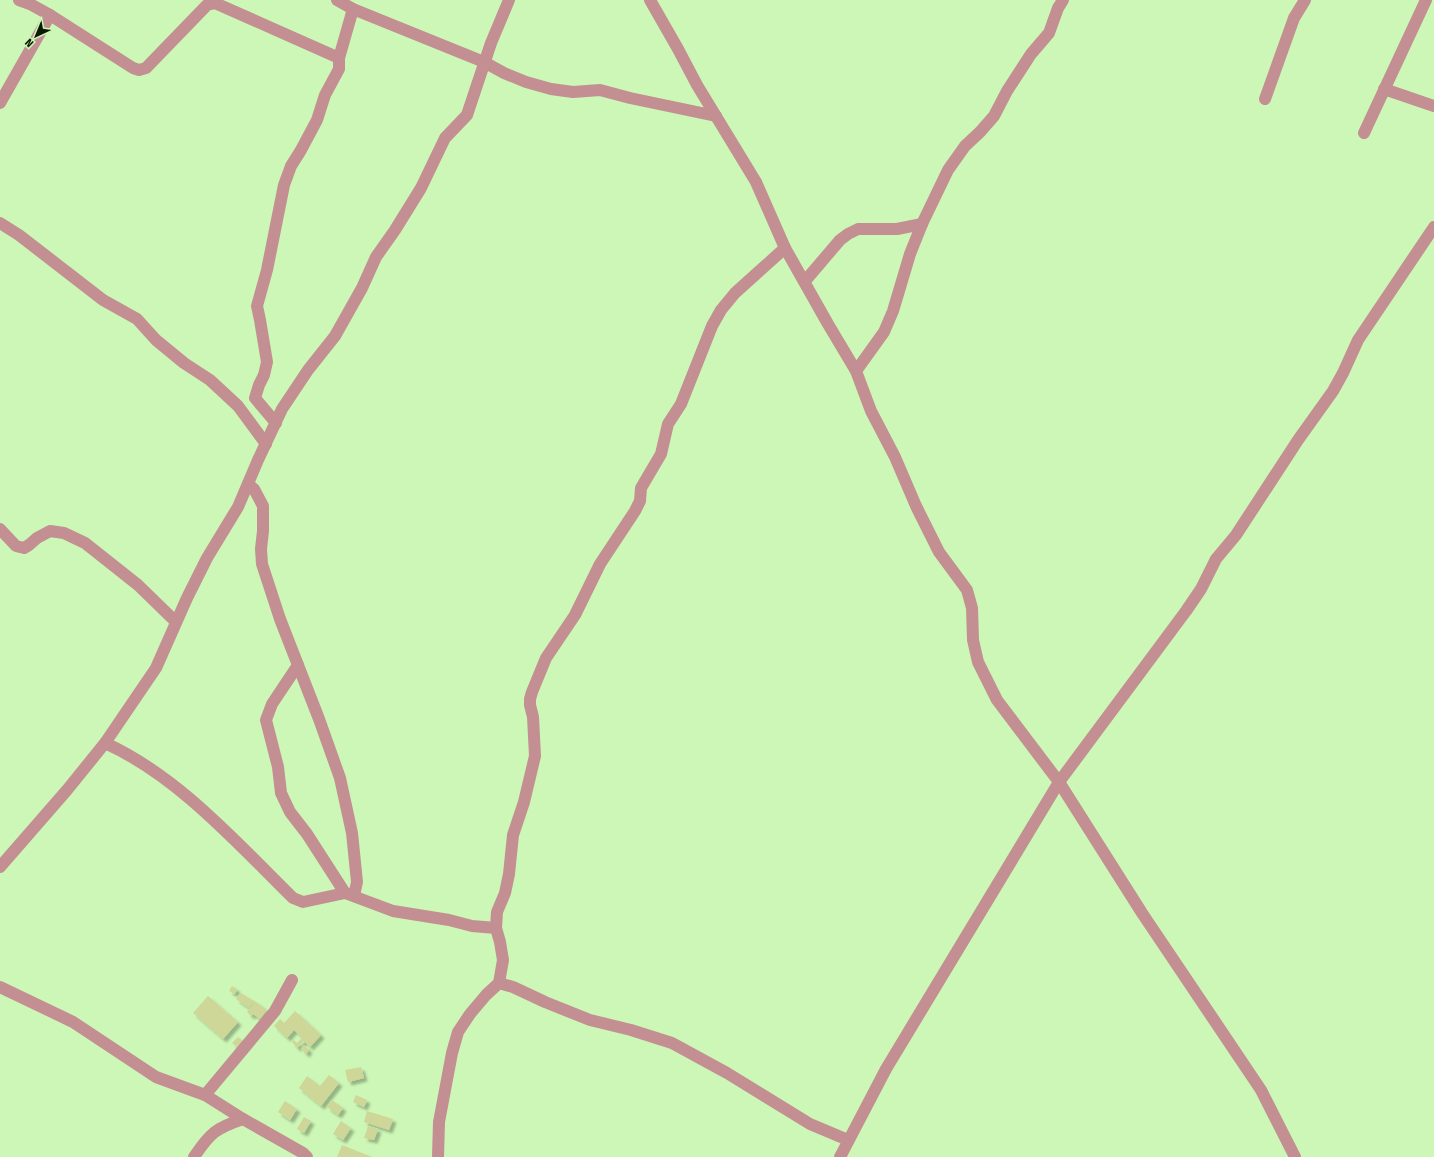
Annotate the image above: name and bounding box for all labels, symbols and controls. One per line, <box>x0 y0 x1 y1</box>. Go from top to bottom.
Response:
north arrow <box>16 16 56 56</box>
text: N <box>23 36 36 50</box>

